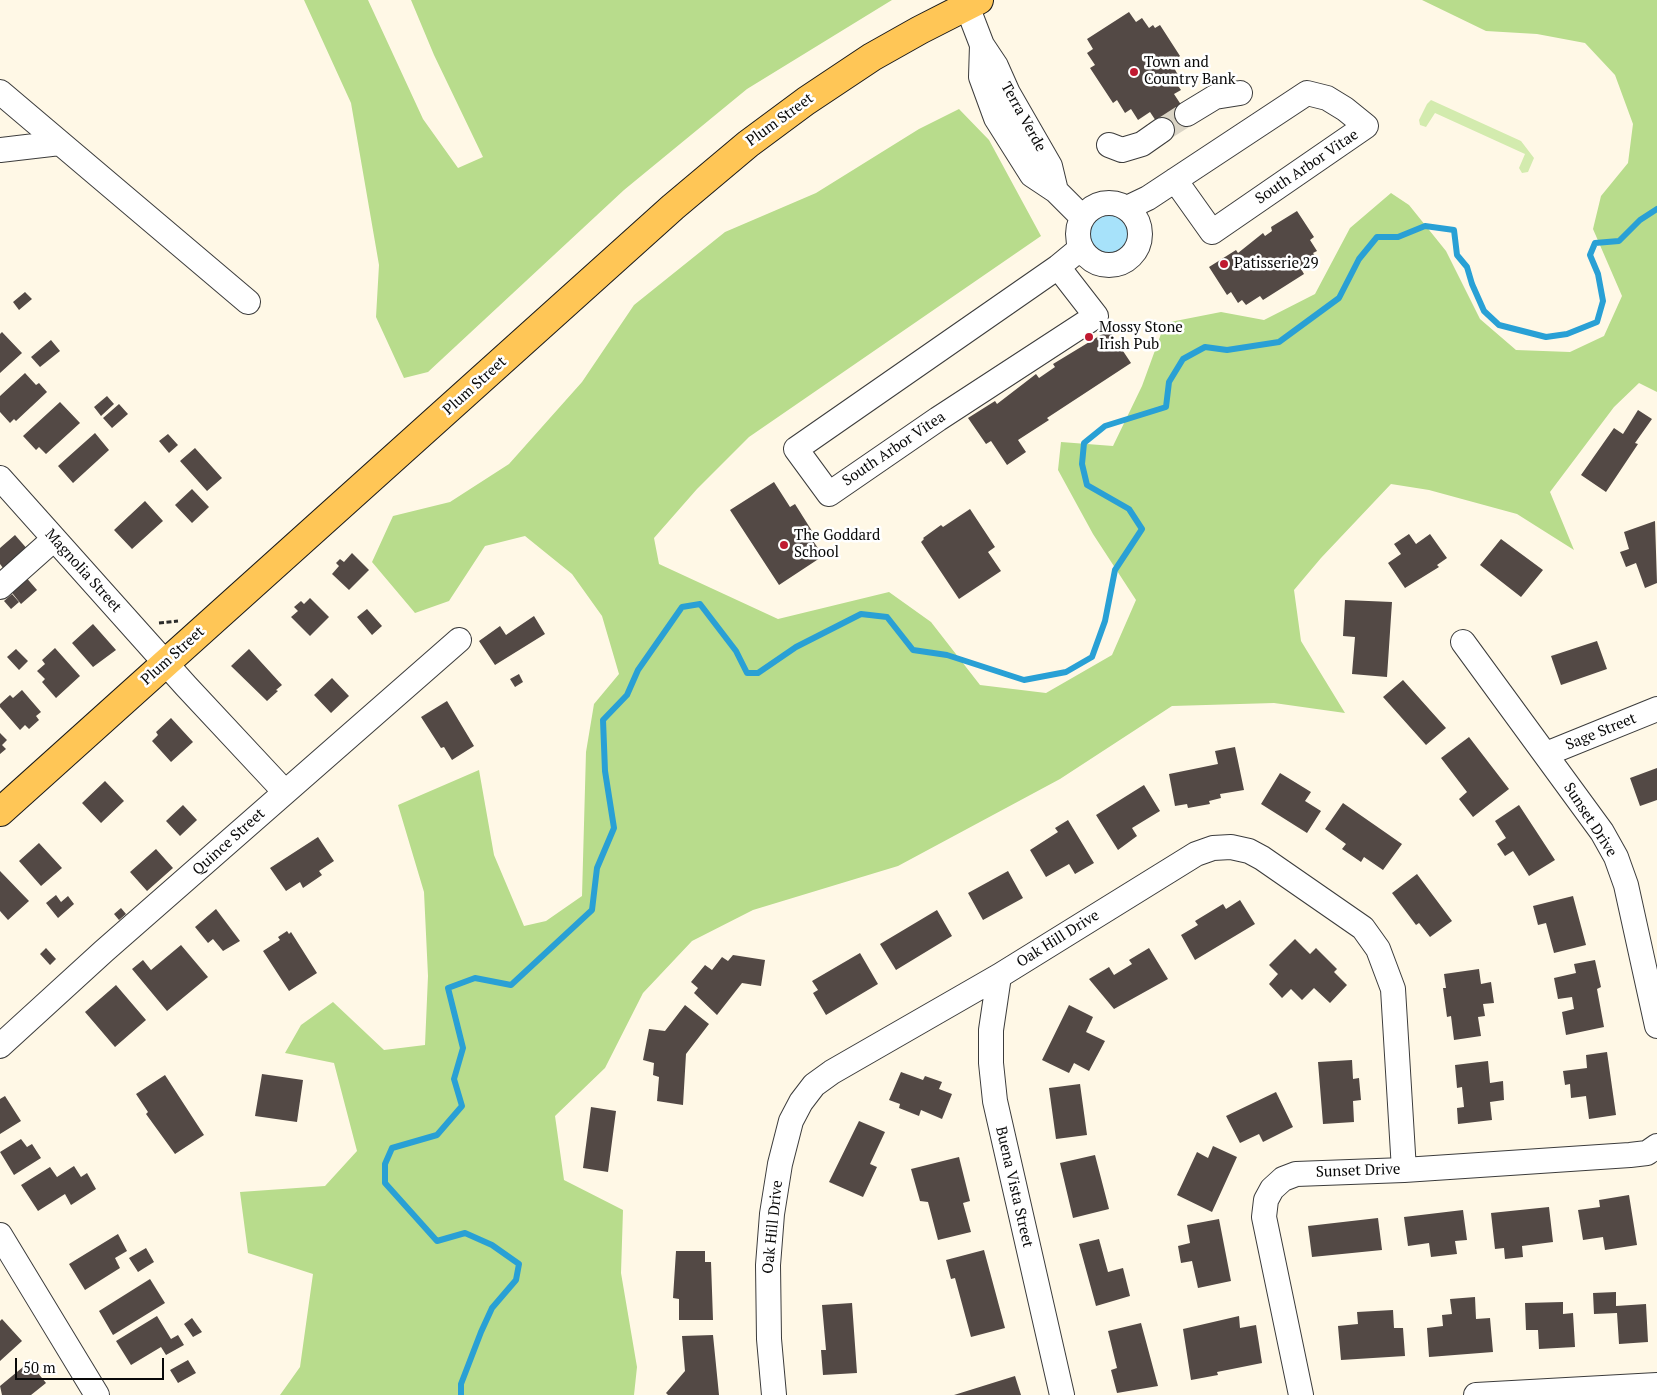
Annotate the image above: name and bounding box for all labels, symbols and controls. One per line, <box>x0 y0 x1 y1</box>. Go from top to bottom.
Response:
place label: Town and Country Bank <box>1144 54 1235 89</box>
marker: Town and Country Bank <box>1128 66 1140 78</box>
street label: Terra Verde <box>997 79 1049 155</box>
street label: Plum Street <box>743 90 817 150</box>
street label: South Arbor Vitae <box>1252 126 1362 208</box>
place label: Patisserie 29 <box>1234 255 1319 273</box>
marker: Patisserie 29 <box>1218 258 1230 270</box>
place label: Mossy Stone Irish Pub <box>1099 319 1183 354</box>
marker: Mossy Stone Irish Pub <box>1083 331 1095 343</box>
street label: Plum Street <box>440 353 510 419</box>
street label: South Arbor Vitea <box>839 408 949 490</box>
street label: Magnolia Street <box>41 526 125 616</box>
place label: The Goddard School <box>794 527 880 562</box>
marker: The Goddard School <box>778 539 790 551</box>
street label: Plum Street <box>138 623 208 689</box>
street label: Sage Street <box>1563 710 1639 754</box>
street label: Sunset Drive <box>1559 780 1621 860</box>
street label: Quince Street <box>189 805 269 879</box>
street label: Oak Hill Drive <box>1013 906 1103 972</box>
street label: Buena Vista Street <box>991 1125 1037 1249</box>
street label: Sunset Drive <box>1315 1161 1401 1181</box>
street label: Oak Hill Drive <box>759 1179 787 1275</box>
scale bar <box>18 1348 166 1380</box>
text: 50 m <box>23 1357 56 1377</box>

